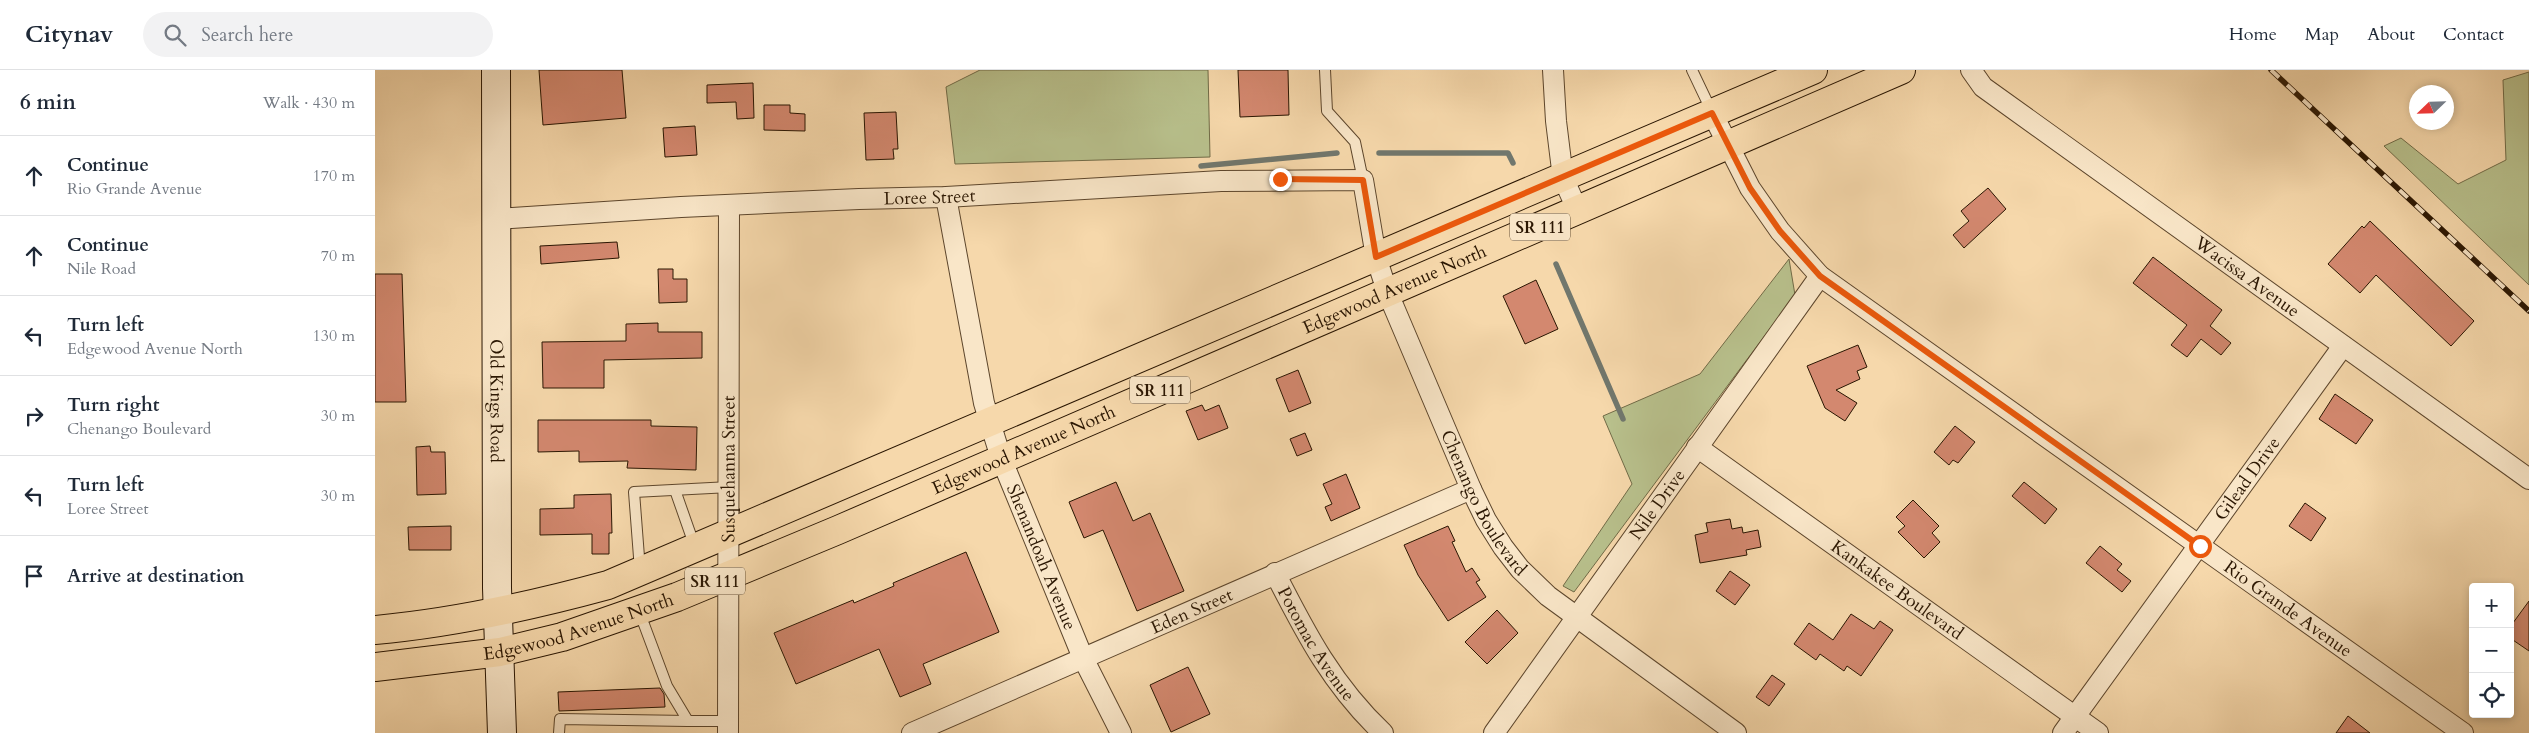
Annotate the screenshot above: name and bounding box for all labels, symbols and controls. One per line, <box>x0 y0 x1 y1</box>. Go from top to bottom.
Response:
search box <box>143 12 493 57</box>
text: Citynav <box>25 18 113 51</box>
icon: search <box>161 21 189 49</box>
text: Search here <box>201 22 293 48</box>
text: Home <box>2229 22 2277 47</box>
text: Map <box>2305 22 2339 47</box>
text: About <box>2367 22 2415 47</box>
text: Contact <box>2443 22 2504 47</box>
north arrow <box>2409 85 2454 130</box>
text: 6 min <box>20 88 76 117</box>
text: Walk · 430 m <box>263 92 355 114</box>
text: Continue <box>67 152 149 178</box>
icon: ahead <box>20 162 48 190</box>
text: 170 m <box>313 165 355 187</box>
route end <box>1269 168 1292 191</box>
text: Rio Grande Avenue <box>67 178 202 200</box>
street label: Loree Street <box>883 183 976 211</box>
road number: SR 111 <box>1510 214 1570 240</box>
street label: Wacissa Avenue <box>2188 230 2305 323</box>
text: Continue <box>67 232 149 258</box>
street label: Edgewood Avenue North <box>1299 239 1490 340</box>
icon: ahead <box>20 242 48 270</box>
text: 70 m <box>321 245 355 267</box>
text: Nile Road <box>67 258 136 280</box>
text: Turn left <box>67 312 144 338</box>
icon: left <box>20 322 48 350</box>
text: 130 m <box>313 325 355 347</box>
text: Edgewood Avenue North <box>67 338 243 360</box>
street label: Old Kings Road <box>484 339 509 463</box>
road number: SR 111 <box>1130 376 1190 404</box>
text: Turn right <box>67 392 159 418</box>
street label: Susquehanna Street <box>716 395 742 542</box>
street label: Edgewood Avenue North <box>928 399 1120 501</box>
icon: right <box>20 402 48 430</box>
text: 30 m <box>321 405 355 427</box>
text: Chenango Boulevard <box>67 418 211 440</box>
street label: Chenango Boulevard <box>1434 426 1532 582</box>
street label: Gilead Drive <box>2209 432 2286 526</box>
street label: Nile Drive <box>1624 464 1691 545</box>
text: Turn left <box>67 472 144 498</box>
street label: Shenandoah Avenue <box>1000 480 1082 634</box>
icon: left <box>20 482 48 510</box>
text: 30 m <box>321 485 355 507</box>
text: Loree Street <box>67 498 148 520</box>
street label: Kankakee Boulevard <box>1826 534 1969 646</box>
route start <box>2189 535 2212 558</box>
street label: Rio Grande Avenue <box>2219 555 2357 663</box>
icon: arrive <box>20 562 48 590</box>
text: Arrive at destination <box>67 563 244 589</box>
road number: SR 111 <box>685 568 745 594</box>
street label: Eden Street <box>1147 582 1237 640</box>
street label: Potomac Avenue <box>1271 583 1360 707</box>
map controls <box>2469 583 2514 718</box>
button: + <box>2469 583 2514 628</box>
street label: Edgewood Avenue North <box>482 587 677 667</box>
button: − <box>2469 628 2514 673</box>
button: locate <box>2469 673 2514 718</box>

